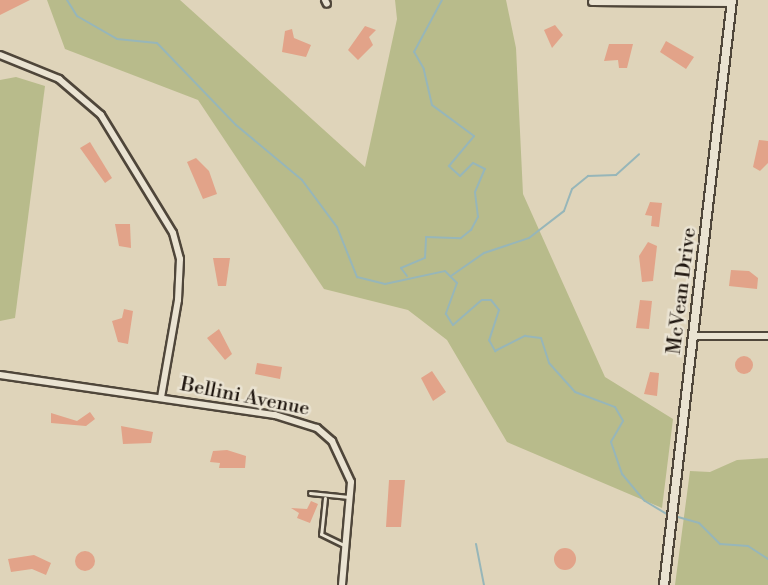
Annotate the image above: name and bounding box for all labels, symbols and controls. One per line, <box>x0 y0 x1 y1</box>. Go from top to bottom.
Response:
street label: McVean Drive <box>662 226 702 356</box>
street label: Bellini Avenue <box>178 373 312 421</box>

